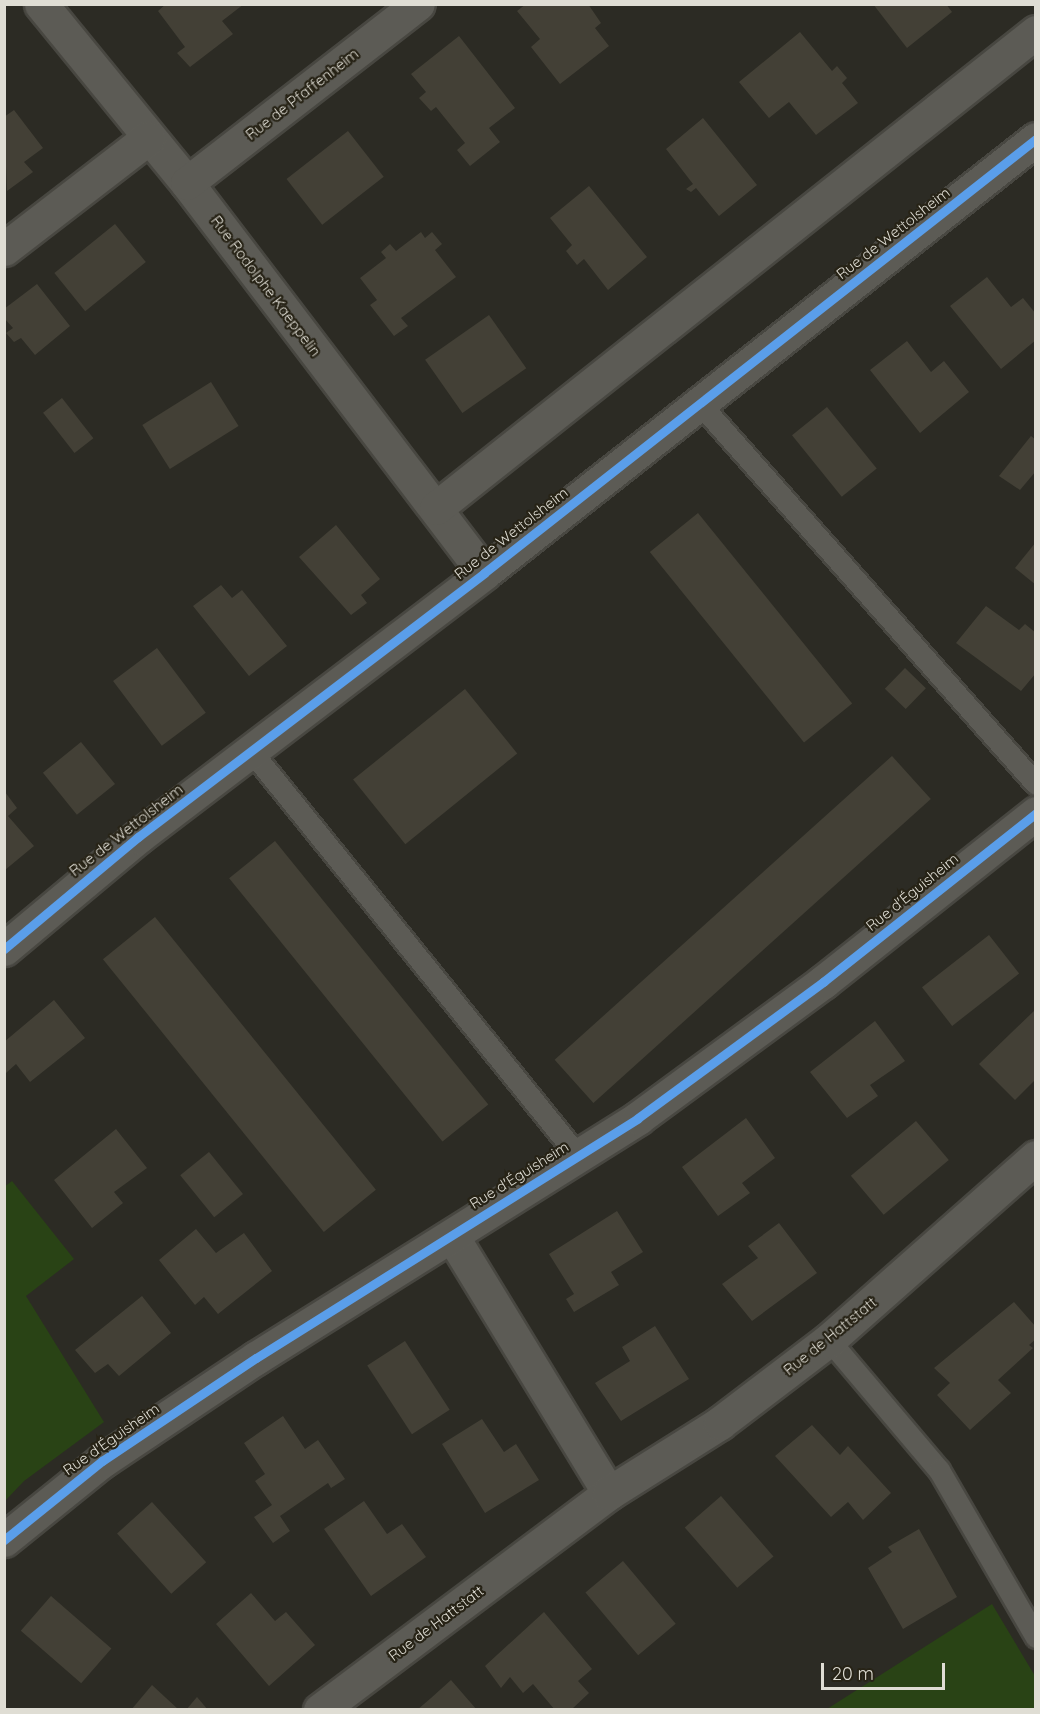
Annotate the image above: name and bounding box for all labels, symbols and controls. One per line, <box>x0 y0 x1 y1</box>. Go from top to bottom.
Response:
street label: Rue de Pfaffenheim <box>242 44 362 144</box>
street label: Rue de Wettolsheim <box>833 183 953 283</box>
street label: Rue Rodolphe Kaeppelin <box>207 212 325 360</box>
street label: Rue de Wettolsheim <box>451 483 571 583</box>
street label: Rue de Wettolsheim <box>66 780 186 880</box>
street label: Rue d'Éguisheim <box>862 849 962 935</box>
street label: Rue d'Éguisheim <box>466 1137 572 1213</box>
street label: Rue de Hattstatt <box>780 1293 880 1379</box>
street label: Rue d'Éguisheim <box>59 1399 163 1479</box>
street label: Rue de Hattstatt <box>385 1581 487 1665</box>
scale bar <box>824 1651 948 1689</box>
text: 20 m <box>832 1662 874 1685</box>

